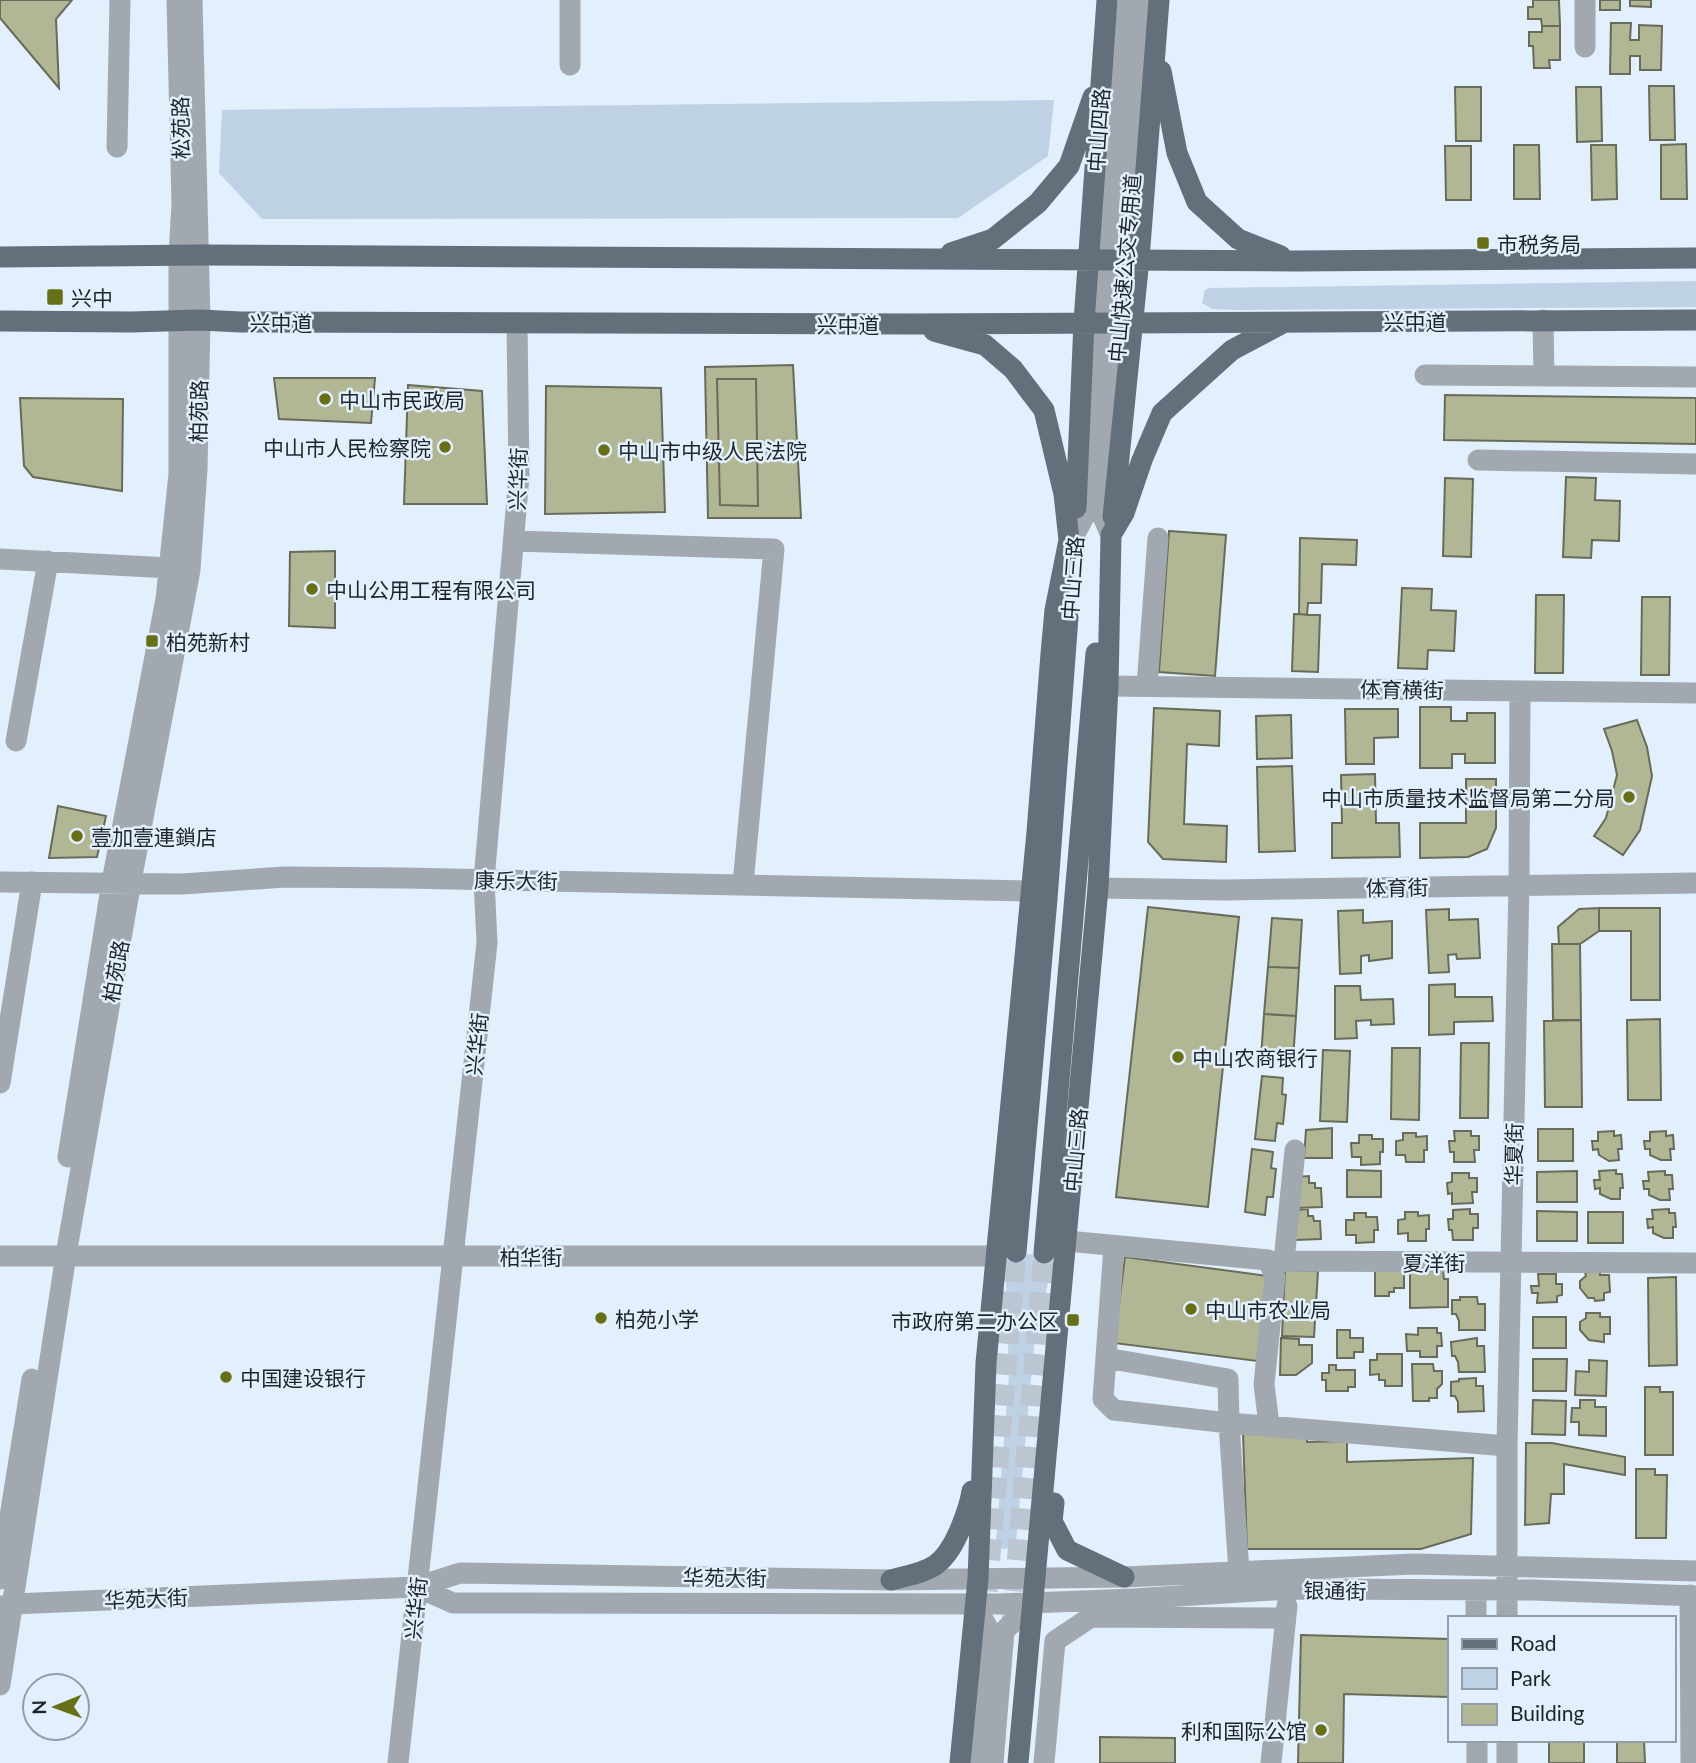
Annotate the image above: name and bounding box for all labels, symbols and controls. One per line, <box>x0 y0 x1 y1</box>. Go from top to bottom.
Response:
street label: 中山四路 <box>1083 87 1113 173</box>
street label: 松苑路 <box>167 96 193 160</box>
street label: 中山快速公交专用道 <box>1103 173 1145 363</box>
place label: 市税务局 <box>1497 231 1581 256</box>
marker: 市税务局 <box>1475 235 1491 251</box>
place label: 兴中 <box>71 285 113 310</box>
marker: 兴中 <box>45 287 65 307</box>
street label: 兴中道 <box>1384 309 1447 334</box>
street label: 兴中道 <box>250 310 313 335</box>
street label: 兴中道 <box>817 312 880 337</box>
street label: 柏苑路 <box>185 379 211 443</box>
place label: 中山市民政局 <box>339 387 465 412</box>
marker: 中山市民政局 <box>317 391 333 407</box>
place label: 中山市人民检察院 <box>263 435 431 460</box>
place label: 中山市中级人民法院 <box>618 438 807 463</box>
marker: 中山市人民检察院 <box>437 439 453 455</box>
marker: 中山市中级人民法院 <box>596 442 612 458</box>
street label: 兴华街 <box>503 447 531 511</box>
street label: 中山三路 <box>1057 535 1087 621</box>
place label: 中山公用工程有限公司 <box>326 577 536 602</box>
marker: 中山公用工程有限公司 <box>304 581 320 597</box>
place label: 柏苑新村 <box>166 629 250 654</box>
marker: 柏苑新村 <box>144 633 160 649</box>
street label: 体育横街 <box>1360 676 1444 702</box>
place label: 中山市质量技术监督局第二分局 <box>1321 785 1615 810</box>
marker: 中山市质量技术监督局第二分局 <box>1621 789 1637 805</box>
place label: 壹加壹連鎖店 <box>91 824 217 849</box>
marker: 壹加壹連鎖店 <box>69 828 85 844</box>
street label: 康乐大街 <box>474 867 558 893</box>
street label: 体育街 <box>1365 874 1429 900</box>
street label: 柏苑路 <box>97 938 133 1004</box>
street label: 兴华街 <box>460 1011 492 1077</box>
place label: 中山农商银行 <box>1192 1045 1318 1070</box>
marker: 中山农商银行 <box>1170 1049 1186 1065</box>
street label: 中山三路 <box>1059 1107 1091 1193</box>
street label: 华夏街 <box>1500 1122 1526 1186</box>
street label: 柏华街 <box>500 1244 563 1269</box>
street label: 夏洋街 <box>1403 1250 1466 1275</box>
place label: 中山市农业局 <box>1205 1297 1331 1322</box>
marker: 中山市农业局 <box>1183 1301 1199 1317</box>
place label: 柏苑小学 <box>615 1306 699 1331</box>
place label: 市政府第二办公区 <box>891 1308 1059 1333</box>
marker: 柏苑小学 <box>593 1310 609 1326</box>
marker: 市政府第二办公区 <box>1065 1312 1081 1328</box>
place label: 中国建设银行 <box>240 1365 366 1390</box>
marker: 中国建设银行 <box>218 1369 234 1385</box>
street label: 华苑大街 <box>683 1564 767 1590</box>
street label: 兴华街 <box>399 1575 431 1641</box>
street label: 银通街 <box>1303 1577 1367 1603</box>
street label: 华苑大街 <box>104 1584 188 1612</box>
legend <box>1448 1616 1675 1742</box>
text: Road <box>1510 1630 1557 1655</box>
text: Park <box>1510 1665 1551 1690</box>
north arrow <box>21 1672 91 1742</box>
text: N <box>27 1700 50 1715</box>
text: Building <box>1510 1700 1585 1725</box>
place label: 利和国际公馆 <box>1181 1718 1307 1743</box>
marker: 利和国际公馆 <box>1313 1722 1329 1738</box>

